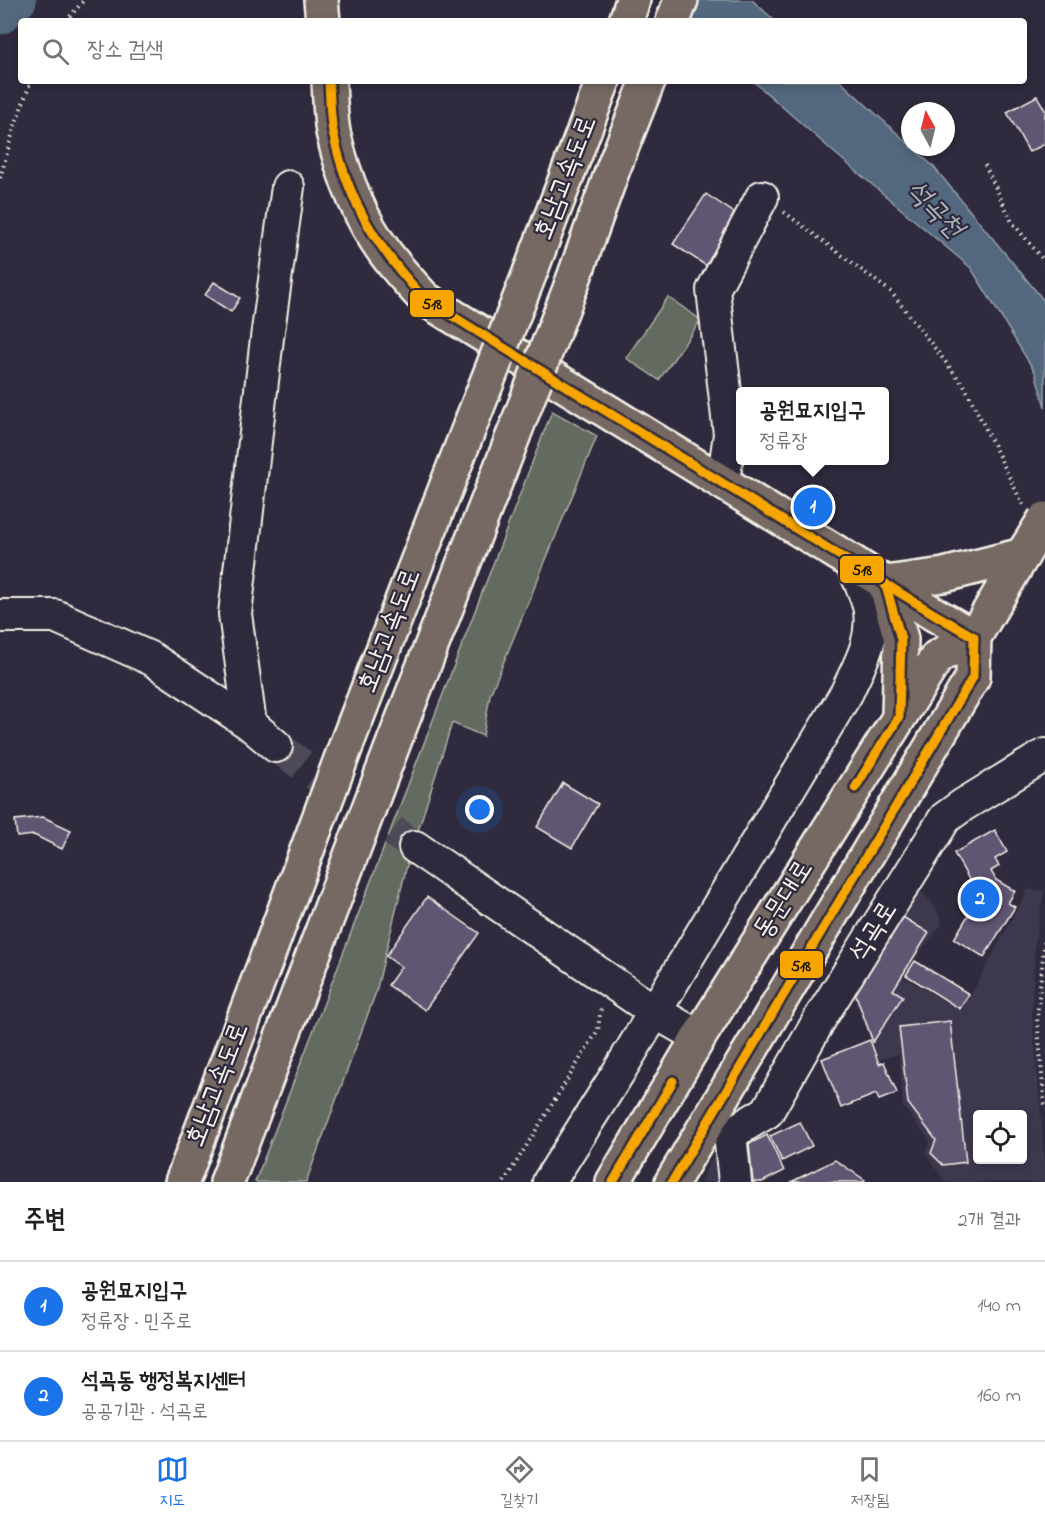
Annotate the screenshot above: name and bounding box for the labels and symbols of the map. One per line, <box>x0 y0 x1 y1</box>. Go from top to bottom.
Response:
north arrow <box>901 102 955 156</box>
street label: 호남고속도로 <box>524 110 608 246</box>
water label: 석곡천 <box>896 171 974 250</box>
line badge: 518 <box>409 289 455 318</box>
text: 518 <box>422 293 442 317</box>
pin: 1 <box>794 484 832 530</box>
line badge: 518 <box>839 555 885 584</box>
text: 518 <box>852 559 872 583</box>
street label: 호남고속도로 <box>348 563 432 699</box>
your location <box>465 795 494 824</box>
street label: 동문대로 <box>744 853 824 947</box>
pin: 2 <box>960 876 1000 922</box>
street label: 석곡로 <box>840 894 908 970</box>
line badge: 518 <box>779 950 824 979</box>
text: 518 <box>791 955 811 979</box>
street label: 호남고속도로 <box>176 1017 260 1153</box>

